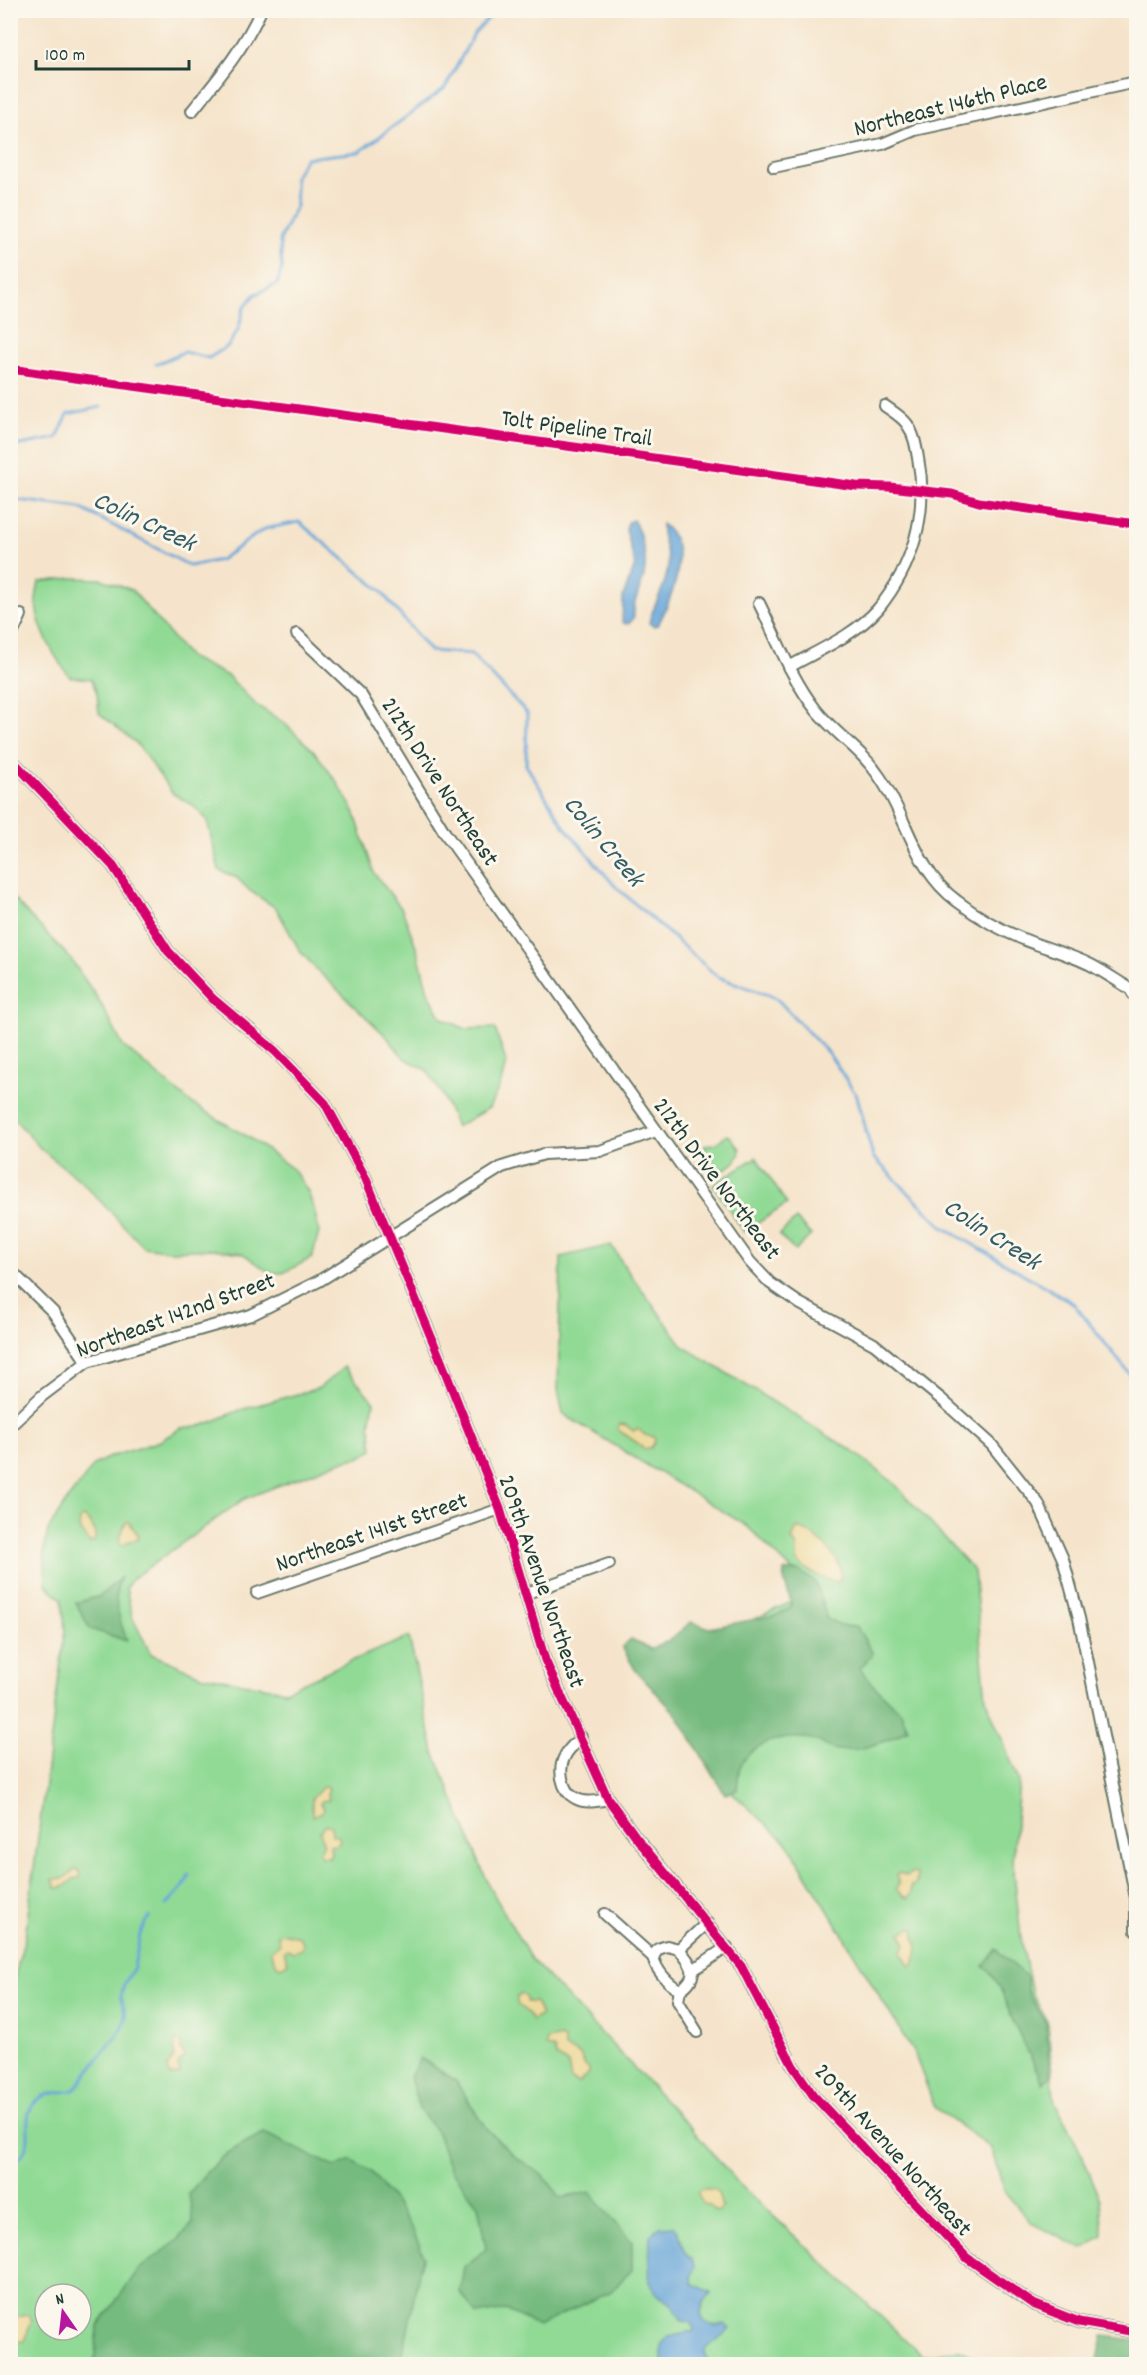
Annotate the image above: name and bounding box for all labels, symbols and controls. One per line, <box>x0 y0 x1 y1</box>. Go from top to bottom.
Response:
scale bar <box>36 33 189 71</box>
text: 100 m <box>45 44 85 69</box>
street label: Northeast 146th Place <box>851 66 1051 147</box>
street label: Tolt Pipeline Trail <box>499 403 655 457</box>
water label: Colin Creek <box>86 483 203 564</box>
street label: 212th Drive Northeast <box>371 691 506 874</box>
water label: Colin Creek <box>553 788 653 898</box>
street label: 212th Drive Northeast <box>643 1092 788 1268</box>
water label: Colin Creek <box>935 1191 1049 1283</box>
street label: Northeast 142nd Street <box>72 1265 280 1369</box>
street label: 209th Avenue Northeast <box>488 1471 593 1693</box>
street label: Northeast 141st Street <box>272 1485 473 1583</box>
street label: 209th Avenue Northeast <box>804 2057 979 2245</box>
north arrow <box>33 2282 93 2342</box>
text: N <box>53 2288 67 2312</box>

